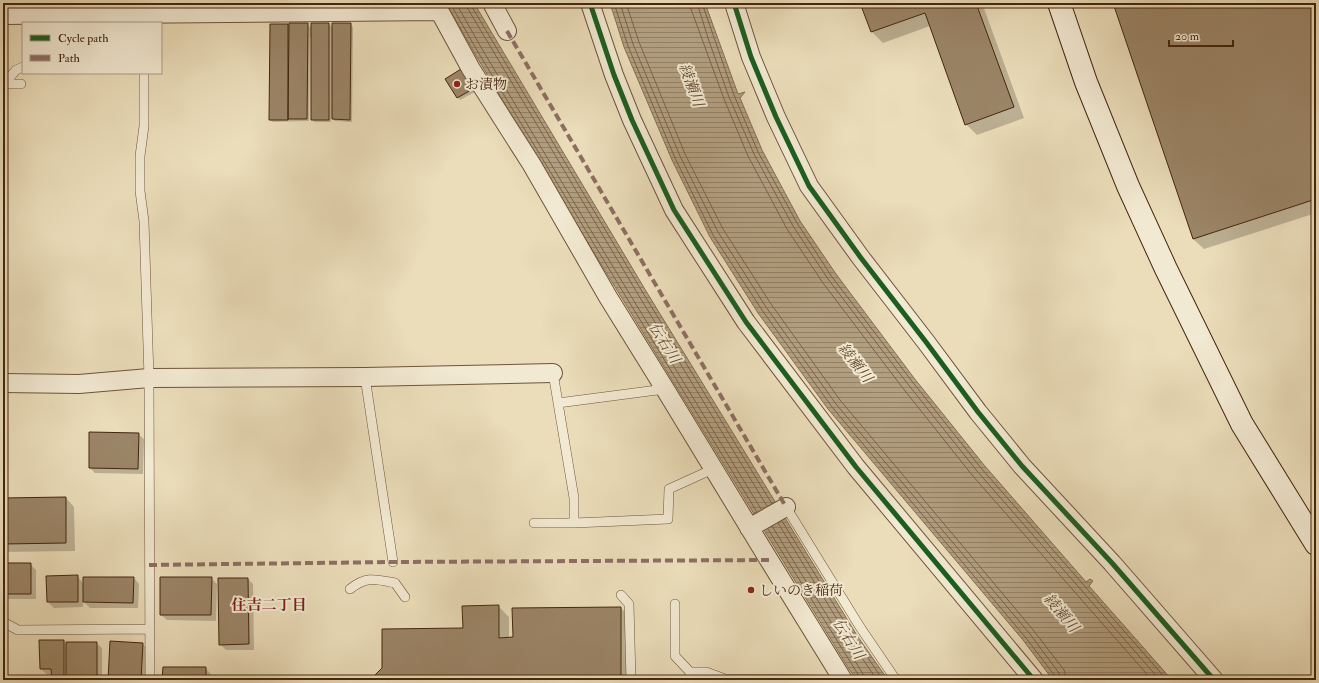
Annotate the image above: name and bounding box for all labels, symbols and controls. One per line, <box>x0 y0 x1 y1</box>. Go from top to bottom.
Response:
legend <box>22 22 162 74</box>
scale bar <box>1169 22 1233 48</box>
text: 20 m <box>1175 29 1200 44</box>
text: Cycle path <box>58 31 109 46</box>
text: Path <box>58 51 81 66</box>
water label: 綾瀬川 <box>674 61 708 111</box>
place label: お漬物 <box>465 76 507 93</box>
marker: お漬物 <box>452 79 462 89</box>
water label: 伝右川 <box>644 319 685 369</box>
water label: 綾瀬川 <box>834 339 878 388</box>
place label: しいのき稲荷 <box>759 582 843 599</box>
marker: しいのき稲荷 <box>746 585 756 595</box>
water label: 綾瀬川 <box>1039 590 1084 638</box>
district label: 住吉二丁目 <box>231 596 307 615</box>
water label: 伝右川 <box>828 615 869 665</box>

